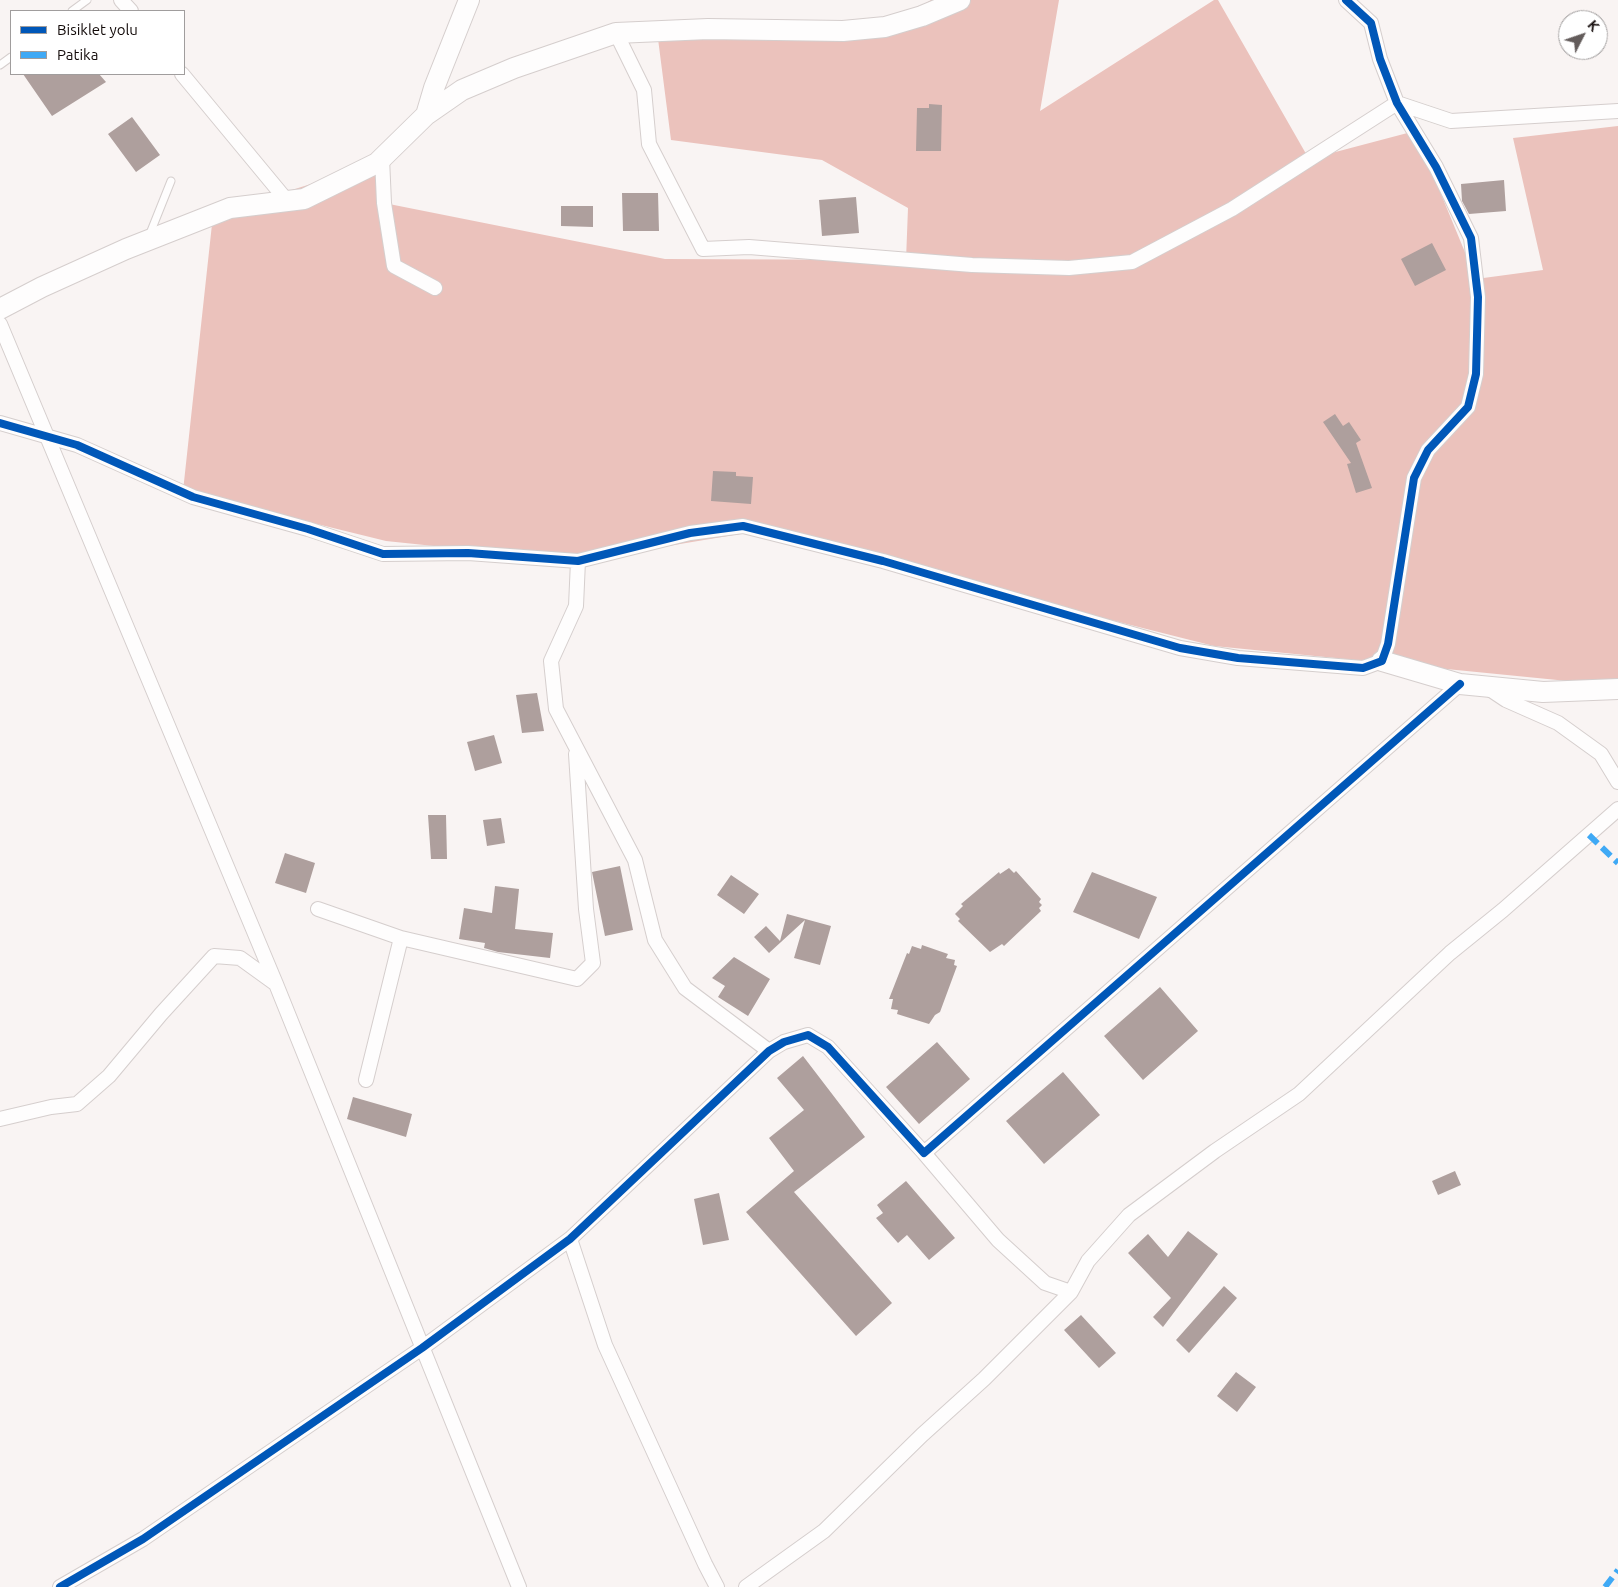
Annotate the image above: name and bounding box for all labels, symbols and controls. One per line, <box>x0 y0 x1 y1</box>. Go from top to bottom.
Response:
legend <box>10 10 185 75</box>
north arrow <box>1558 10 1608 60</box>
text: K <box>1584 17 1603 35</box>
text: Bisiklet yolu <box>57 21 138 38</box>
text: Patika <box>57 46 98 63</box>

